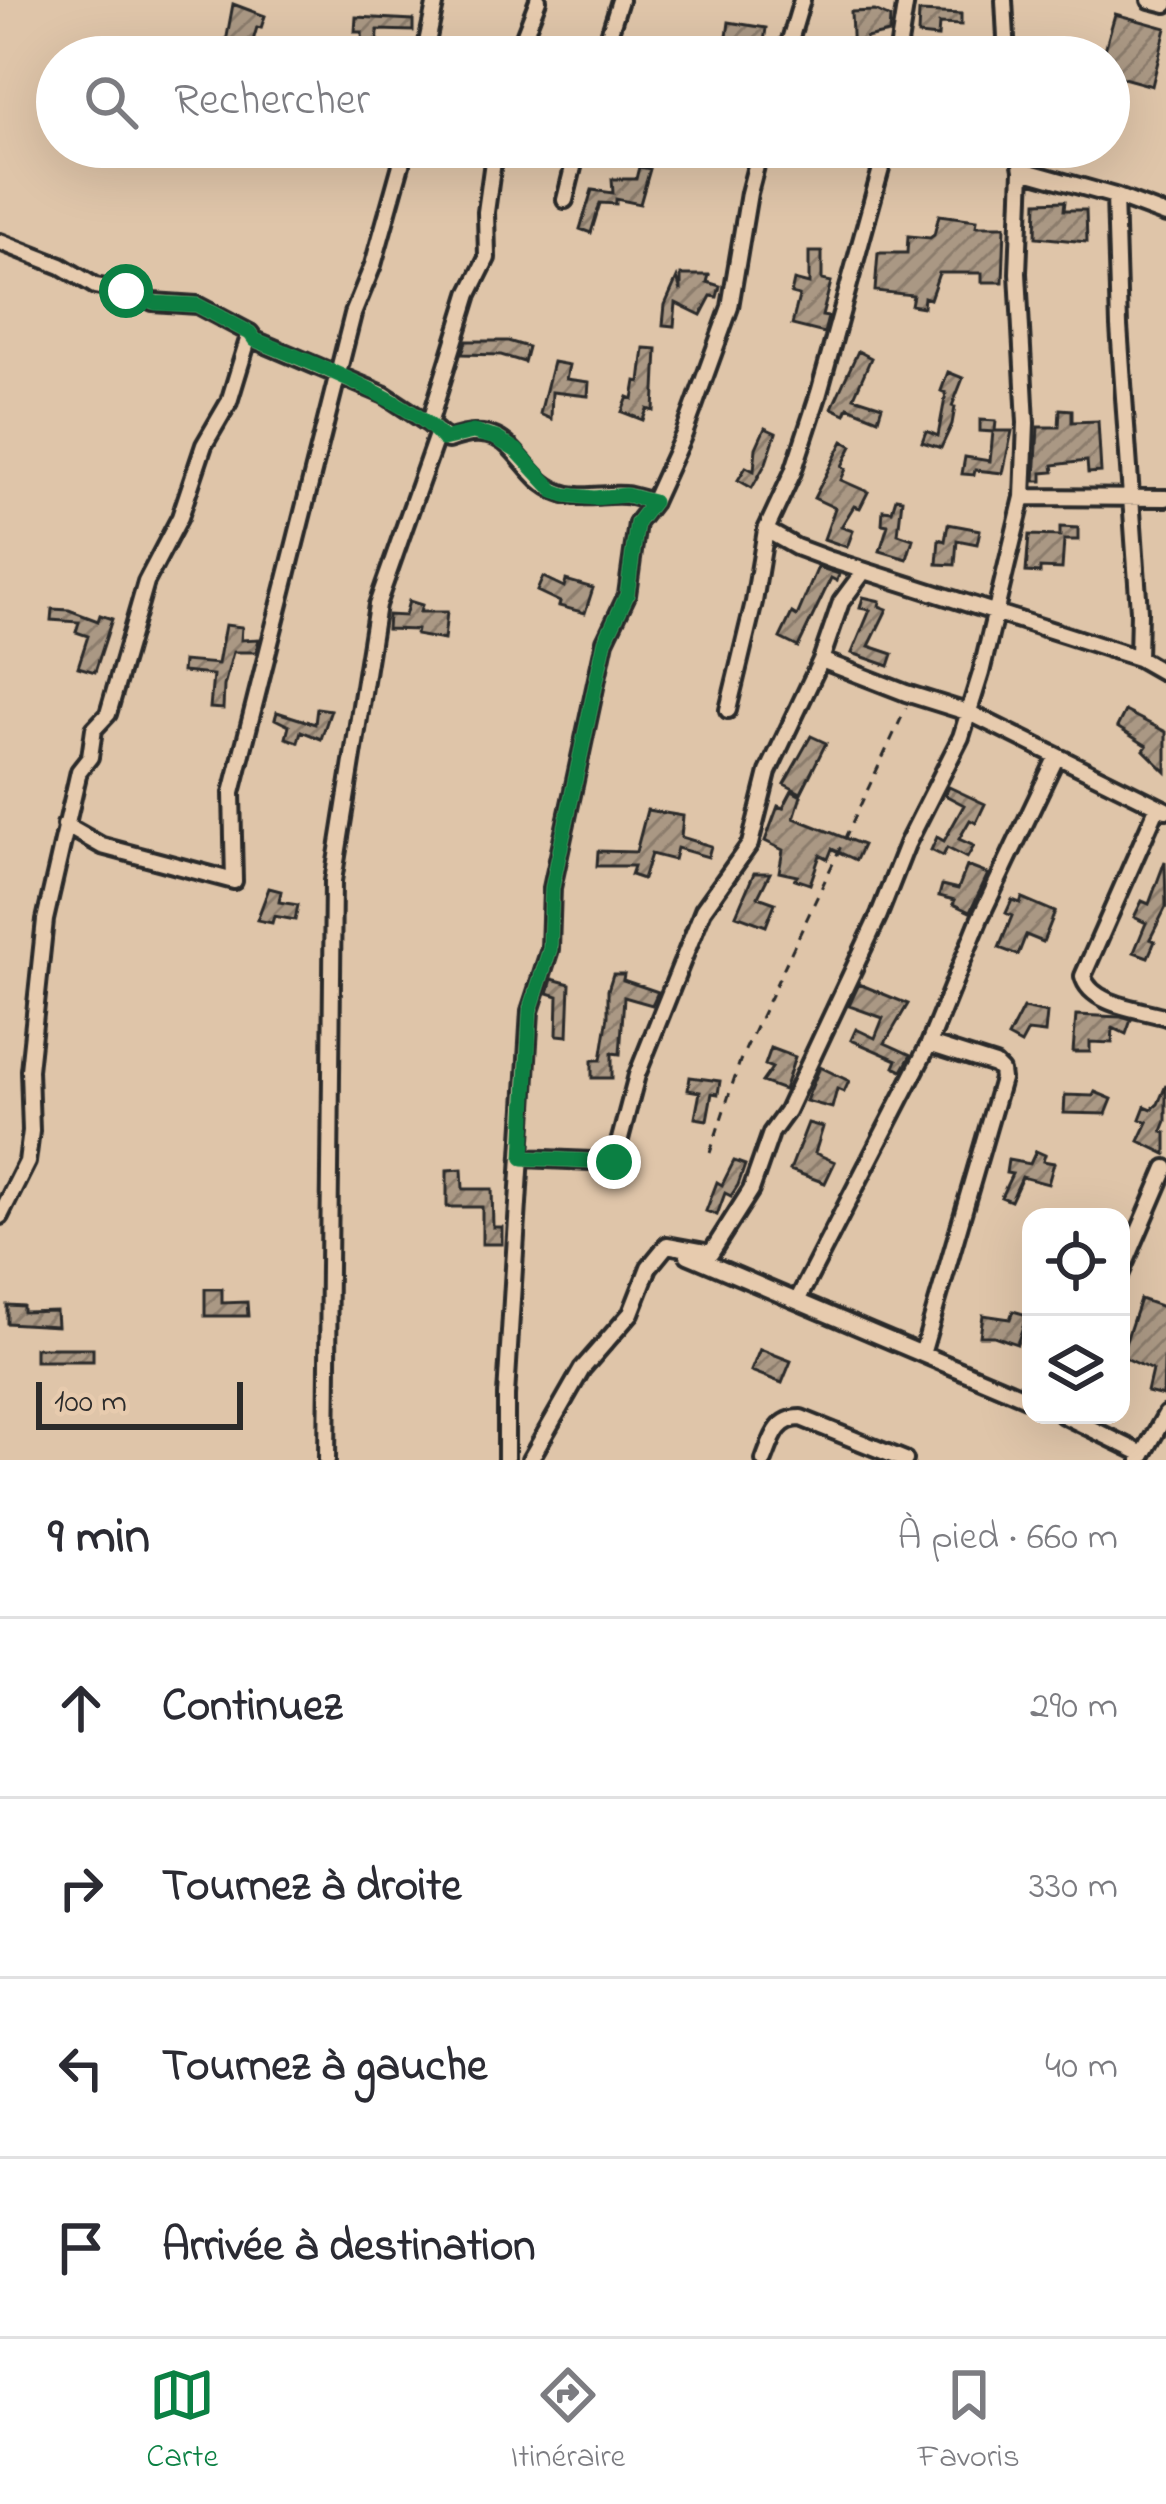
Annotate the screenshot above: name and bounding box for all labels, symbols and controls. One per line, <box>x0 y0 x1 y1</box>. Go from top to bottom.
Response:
search box <box>36 36 1130 168</box>
icon: search <box>78 69 144 135</box>
text: Rechercher <box>174 69 370 135</box>
route start <box>99 264 153 318</box>
route end <box>587 1135 641 1189</box>
map controls <box>1022 1208 1130 1424</box>
button: locate <box>1022 1208 1130 1316</box>
button: layers <box>1022 1316 1130 1424</box>
scale bar <box>36 1376 243 1429</box>
text: 100 m <box>54 1379 127 1427</box>
text: 9 min <box>48 1501 150 1576</box>
text: À pied · 660 m <box>898 1510 1118 1567</box>
icon: ahead <box>48 1675 114 1741</box>
text: Continuez <box>162 1675 342 1741</box>
text: 290 m <box>1030 1679 1118 1736</box>
icon: right <box>48 1855 114 1921</box>
text: Tournez à droite <box>162 1855 461 1921</box>
text: 330 m <box>1029 1859 1118 1916</box>
icon: left <box>48 2035 114 2101</box>
text: Tournez à gauche <box>162 2035 487 2101</box>
text: 40 m <box>1045 2039 1118 2096</box>
icon: arrive <box>48 2215 114 2281</box>
text: Arrivée à destination <box>162 2215 536 2281</box>
tab: Carte <box>146 2362 218 2482</box>
tab: Itinéraire <box>511 2362 625 2482</box>
tab: Favoris <box>918 2362 1020 2482</box>

